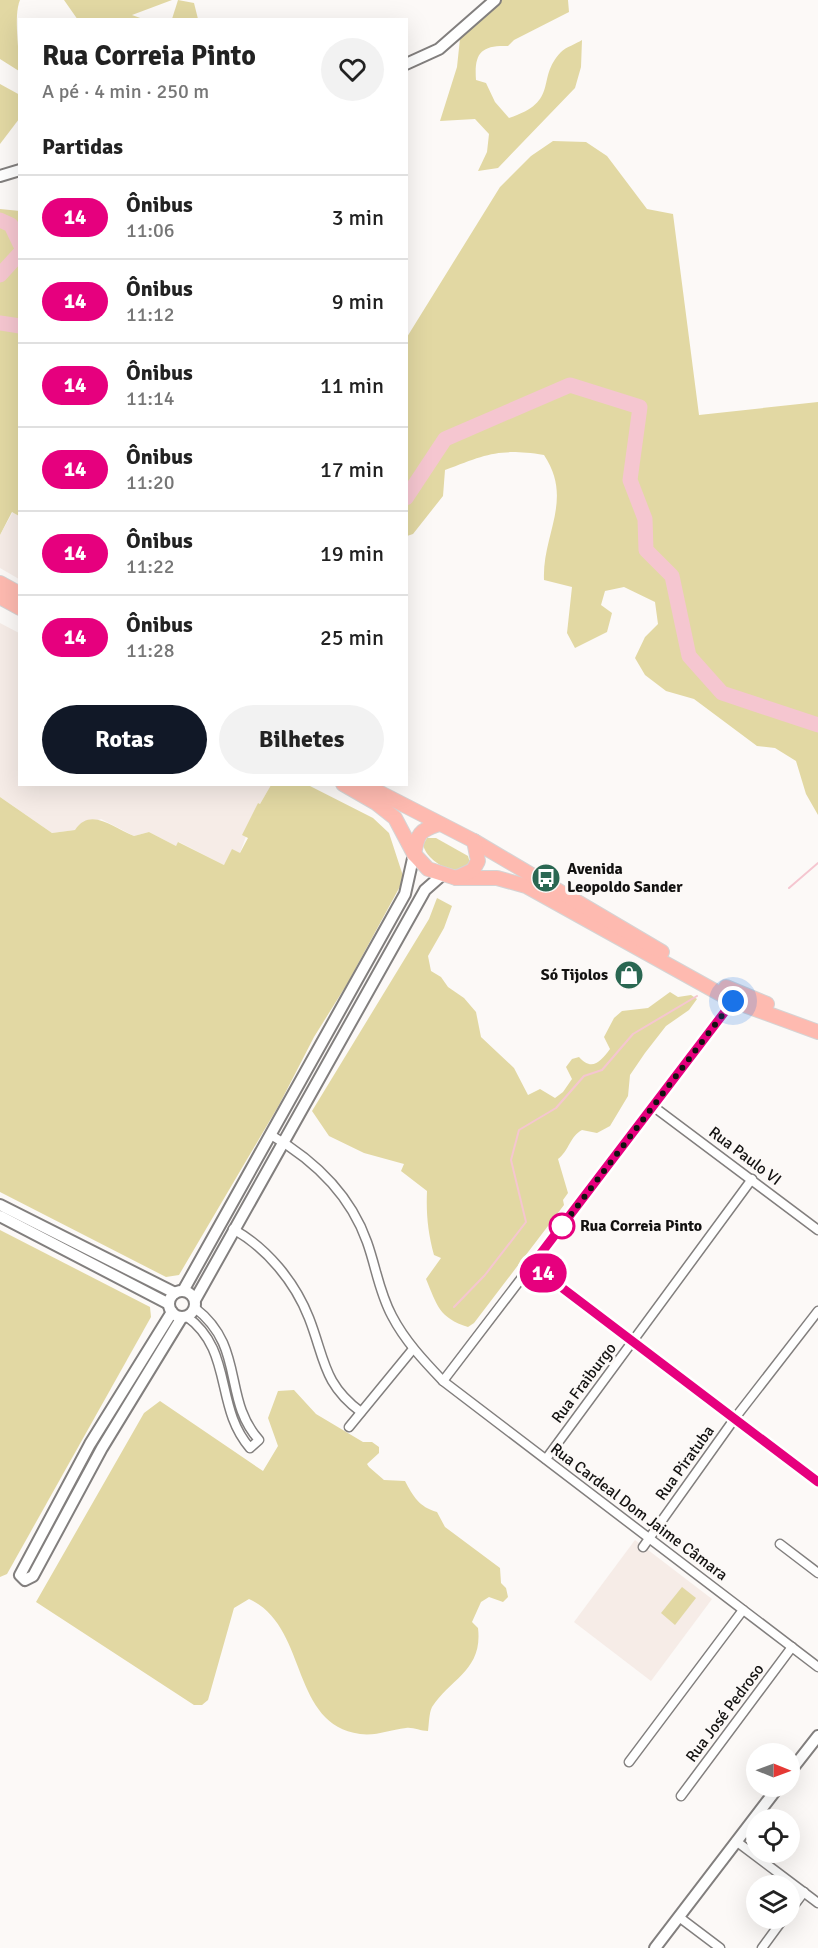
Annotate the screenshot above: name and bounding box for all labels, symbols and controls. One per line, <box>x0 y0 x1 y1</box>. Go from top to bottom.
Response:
button: heart <box>321 38 384 101</box>
text: Rua Correia Pinto <box>42 39 256 73</box>
text: A pé · 4 min · 250 m <box>42 79 209 104</box>
text: Partidas <box>42 133 123 160</box>
text: Ônibus <box>126 191 193 218</box>
text: 14 <box>64 204 86 230</box>
text: 3 min <box>332 204 384 231</box>
text: 11:06 <box>126 218 175 243</box>
text: Ônibus <box>126 275 193 302</box>
text: 14 <box>64 288 86 314</box>
text: 9 min <box>332 288 384 315</box>
text: 11:12 <box>126 302 175 327</box>
text: Ônibus <box>126 359 193 386</box>
text: 14 <box>64 372 86 398</box>
text: 11 min <box>320 372 384 399</box>
text: 11:14 <box>126 386 175 411</box>
text: Ônibus <box>126 443 193 470</box>
text: 14 <box>64 456 86 482</box>
text: 17 min <box>320 456 384 483</box>
text: 11:20 <box>126 470 175 495</box>
text: Ônibus <box>126 527 193 554</box>
text: 14 <box>64 540 86 566</box>
text: 19 min <box>320 540 384 567</box>
text: 11:22 <box>126 554 175 579</box>
text: Ônibus <box>126 611 193 638</box>
text: 14 <box>64 624 86 650</box>
text: 25 min <box>320 624 384 651</box>
text: 11:28 <box>126 638 175 663</box>
button: Rotas <box>42 705 207 774</box>
button: Bilhetes <box>219 705 384 774</box>
place label: Avenida Leopoldo Sander <box>567 859 683 897</box>
bus stop icon: Avenida Leopoldo Sander <box>530 862 562 894</box>
shop icon: Só Tijolos <box>613 959 645 991</box>
place label: Só Tijolos <box>541 965 608 985</box>
your location <box>718 986 748 1016</box>
street label: Rua Paulo VI <box>705 1122 785 1190</box>
marker: Rua Correia Pinto <box>549 1213 575 1239</box>
place label: Rua Correia Pinto <box>580 1216 702 1236</box>
line badge: 14 <box>516 1254 570 1292</box>
text: 14 <box>532 1260 554 1286</box>
street label: Rua Fraiburgo <box>547 1339 621 1427</box>
street label: Rua Piratuba <box>651 1422 719 1504</box>
street label: Rua Cardeal Dom Jaime Câmara <box>546 1439 732 1585</box>
street label: Rua José Pedroso <box>682 1660 768 1766</box>
north arrow <box>746 1743 800 1797</box>
map controls <box>746 1743 800 1929</box>
button: locate <box>746 1809 800 1863</box>
button: layers <box>746 1875 800 1929</box>

